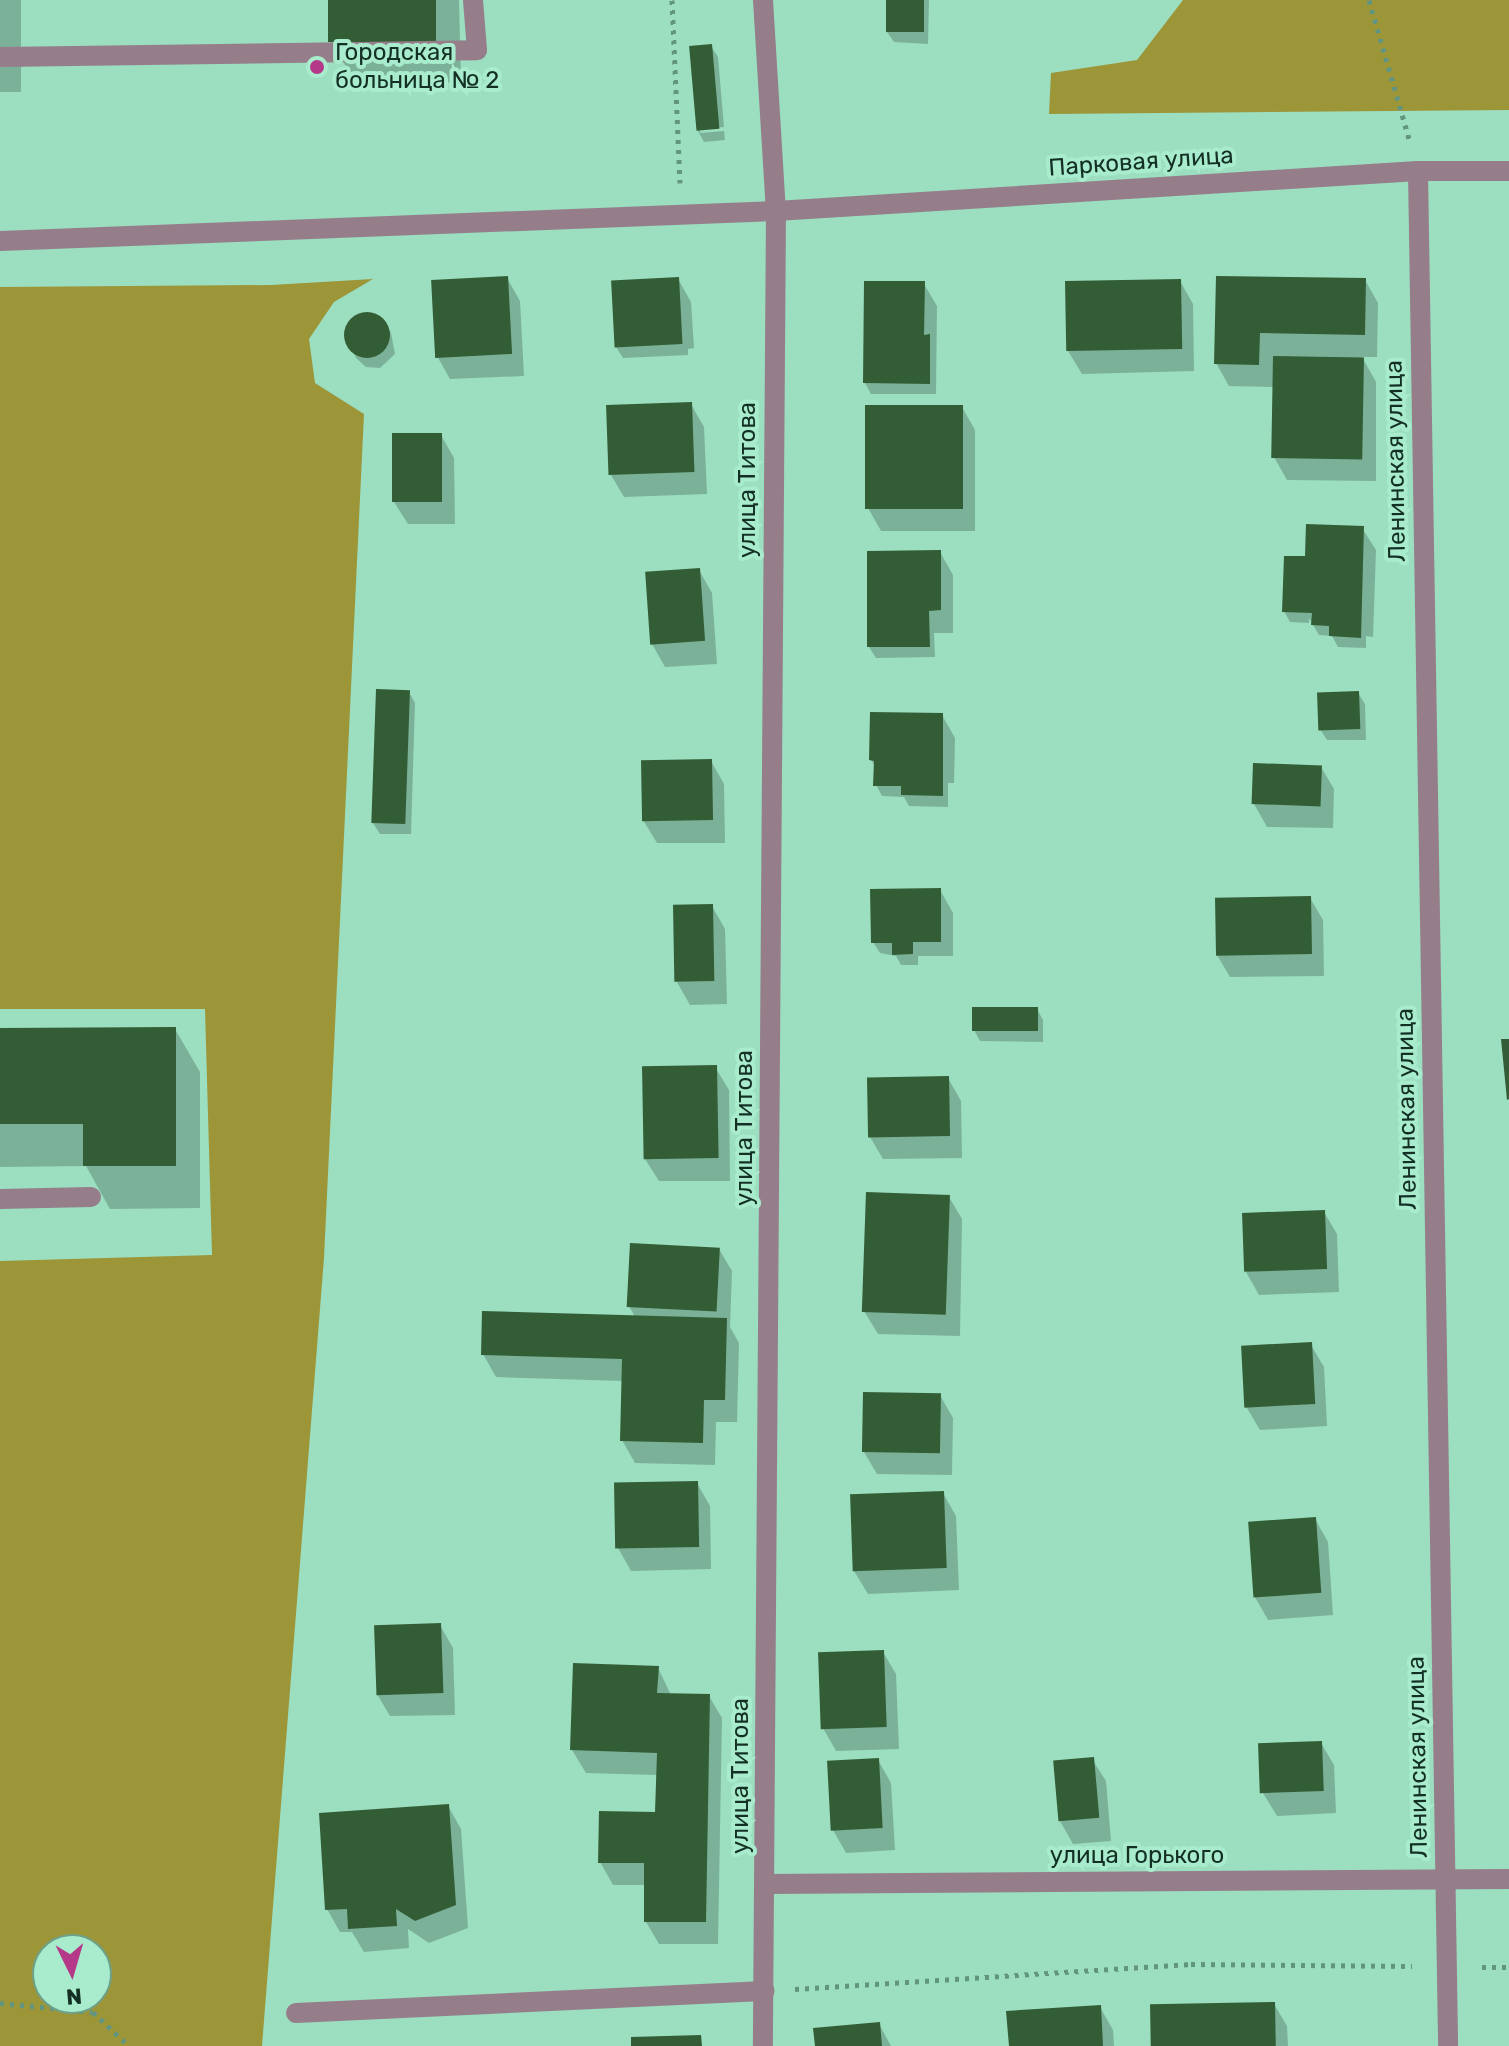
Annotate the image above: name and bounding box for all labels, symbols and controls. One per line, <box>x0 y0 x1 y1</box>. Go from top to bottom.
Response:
place label: Городская больница № 2 <box>335 39 499 95</box>
marker: Городская больница № 2 <box>306 56 328 78</box>
street label: Парковая улица <box>1047 141 1235 183</box>
street label: Ленинская улица <box>1380 360 1412 562</box>
street label: улица Титова <box>734 402 762 558</box>
street label: Ленинская улица <box>1391 1008 1423 1210</box>
street label: улица Титова <box>731 1050 759 1206</box>
street label: Ленинская улица <box>1402 1656 1434 1858</box>
street label: улица Титова <box>727 1698 755 1854</box>
street label: улица Горького <box>1050 1842 1224 1870</box>
north arrow <box>32 1934 112 2014</box>
text: N <box>65 1982 83 2011</box>

